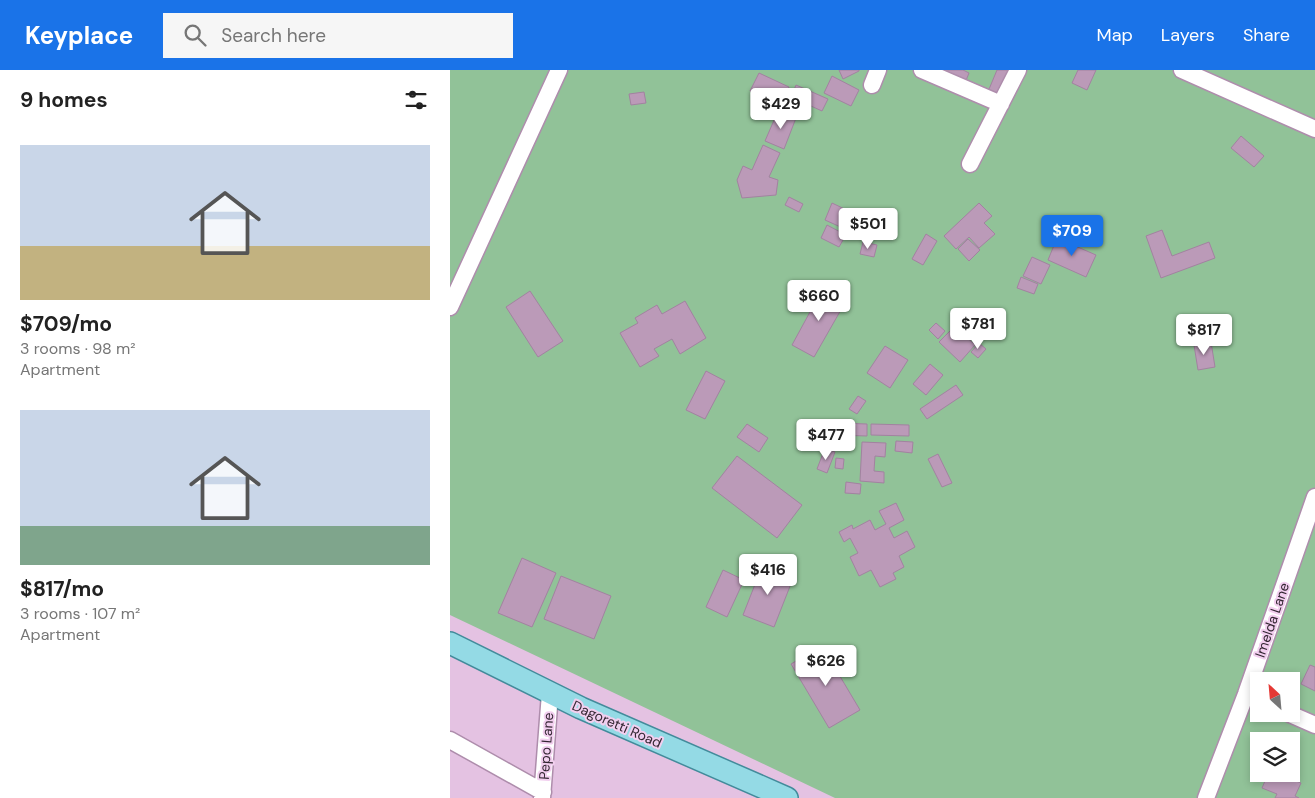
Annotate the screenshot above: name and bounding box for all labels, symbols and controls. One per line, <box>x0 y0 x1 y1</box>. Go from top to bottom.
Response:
search box <box>163 13 513 58</box>
text: Keyplace <box>25 20 133 51</box>
icon: search <box>181 21 209 49</box>
text: Search here <box>221 23 326 48</box>
text: Map <box>1097 23 1133 47</box>
text: Layers <box>1161 23 1215 47</box>
text: Share <box>1243 23 1290 47</box>
text: 9 homes <box>20 86 108 114</box>
icon: filters <box>402 86 430 114</box>
pin: $429 <box>751 88 811 130</box>
text: $429 <box>761 93 801 114</box>
icon: home <box>180 178 270 268</box>
pin: $501 <box>838 208 898 250</box>
text: $501 <box>850 213 886 234</box>
pin: $709 <box>1042 214 1102 257</box>
text: $709 <box>1052 220 1092 241</box>
pin: $660 <box>789 280 849 322</box>
text: $660 <box>798 285 840 306</box>
pin: $781 <box>948 308 1008 350</box>
text: $709/mo <box>20 310 112 338</box>
text: $781 <box>961 313 995 334</box>
pin: $817 <box>1174 314 1234 356</box>
text: $817 <box>1187 319 1221 340</box>
text: 3 rooms · 98 m² <box>20 338 136 359</box>
text: Apartment <box>20 359 100 380</box>
pin: $477 <box>796 418 856 461</box>
text: $477 <box>807 424 845 445</box>
icon: home <box>180 443 270 533</box>
pin: $416 <box>738 554 798 596</box>
text: $416 <box>750 559 786 580</box>
text: $817/mo <box>20 575 104 603</box>
street label: Imelda Lane <box>1251 580 1293 660</box>
text: 3 rooms · 107 m² <box>20 603 140 624</box>
text: Apartment <box>20 624 100 645</box>
pin: $626 <box>796 644 856 687</box>
text: $626 <box>806 650 846 671</box>
north arrow <box>1250 672 1300 722</box>
map controls <box>1250 672 1300 782</box>
street label: Dagoretti Road <box>569 696 665 752</box>
street label: Pepo Lane <box>535 712 557 780</box>
button: layers <box>1250 732 1300 782</box>

